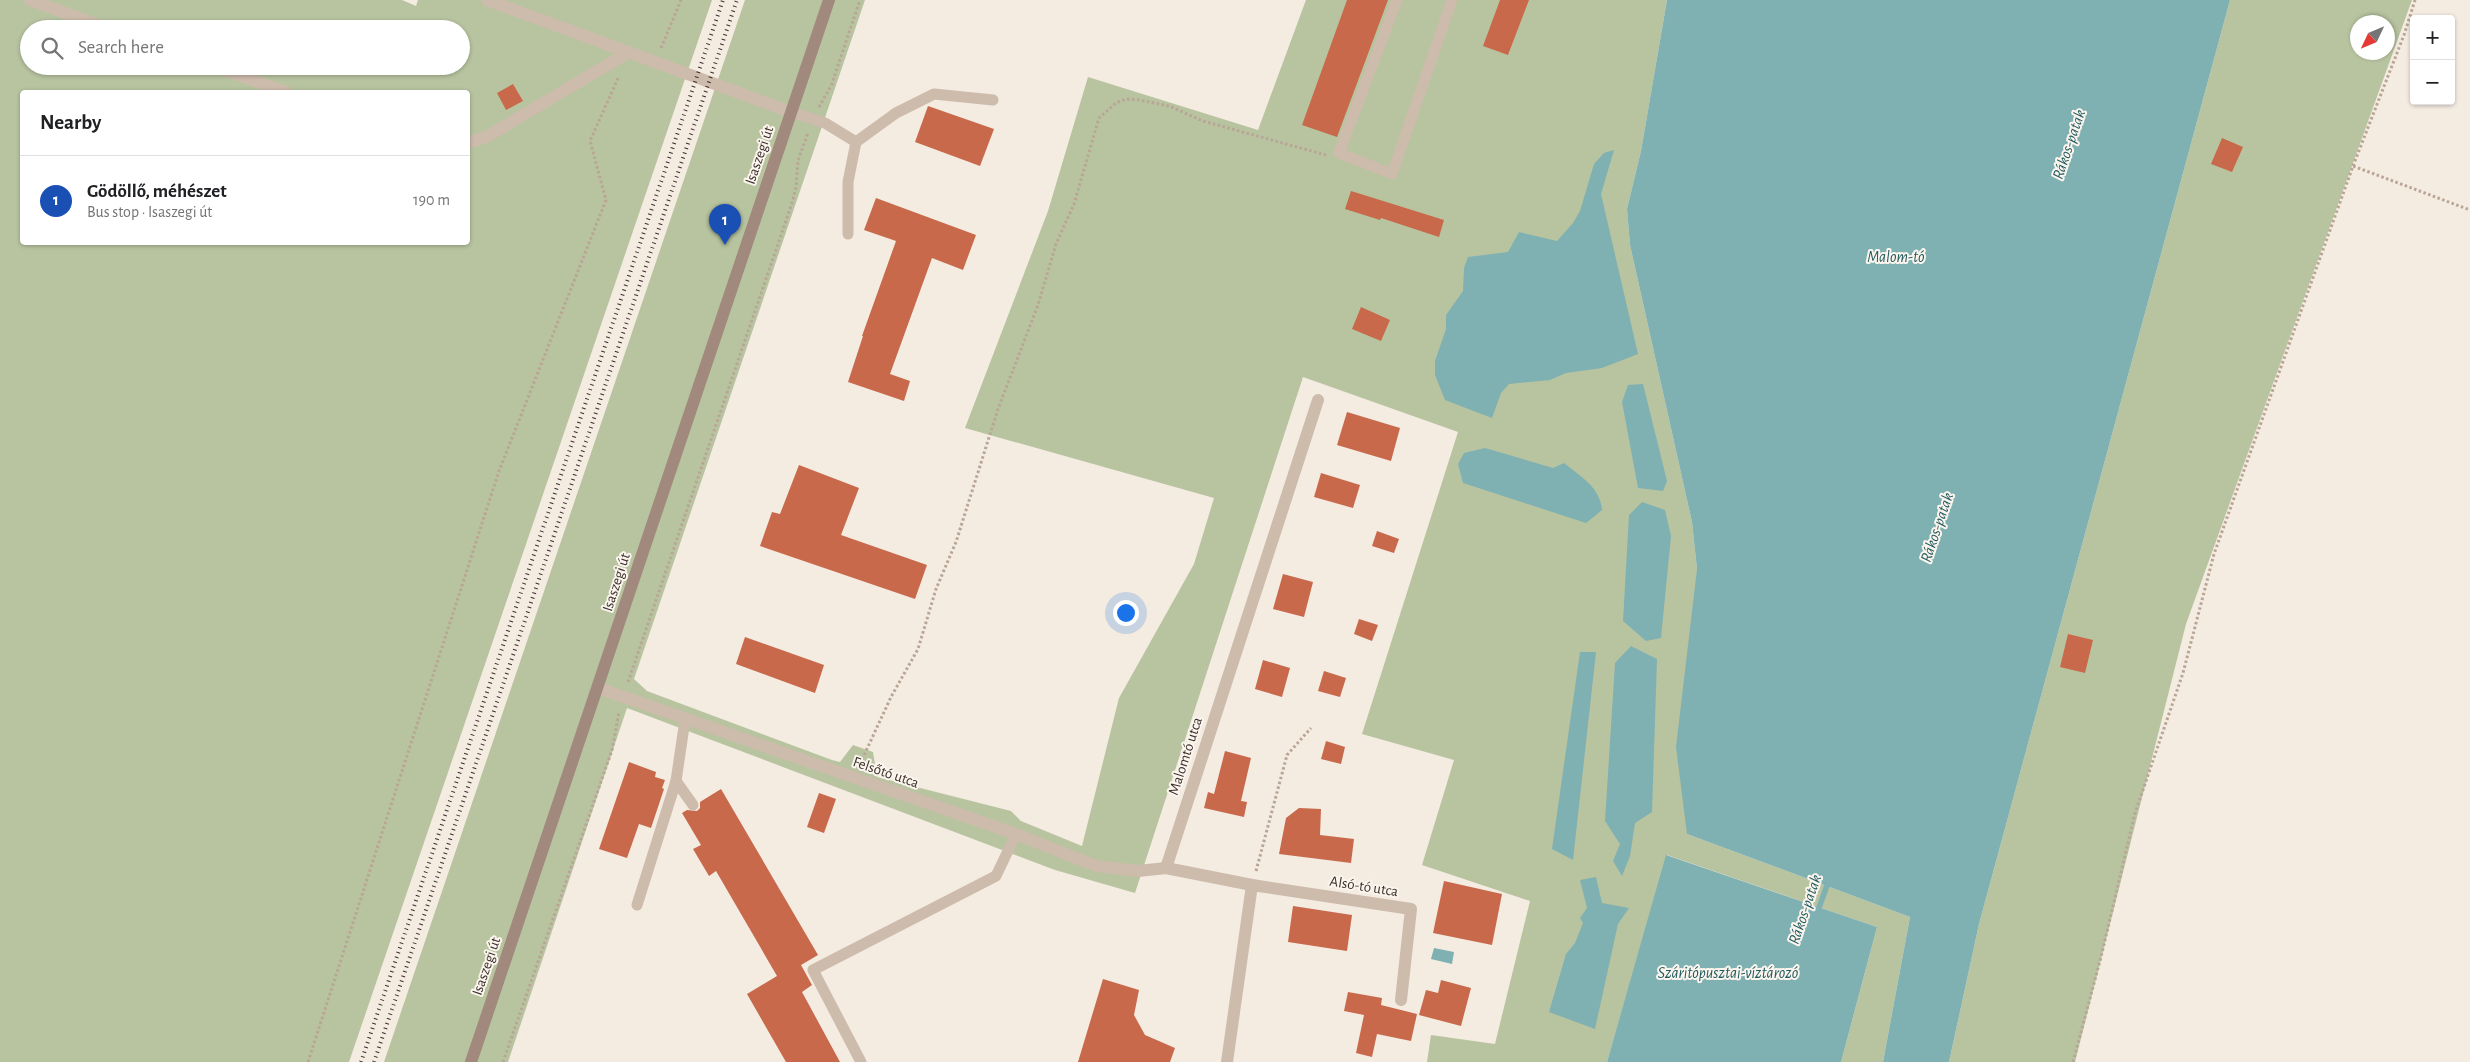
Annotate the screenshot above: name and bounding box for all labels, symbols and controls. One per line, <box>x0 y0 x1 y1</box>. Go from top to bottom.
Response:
north arrow <box>2350 15 2395 60</box>
map controls <box>2410 15 2455 105</box>
button: + <box>2410 15 2455 60</box>
search box <box>20 20 470 75</box>
icon: search <box>38 34 66 62</box>
text: Search here <box>78 38 164 57</box>
button: − <box>2410 60 2455 105</box>
water label: Rákos-patak <box>2050 108 2089 181</box>
text: Nearby <box>40 112 101 133</box>
street label: Isaszegi út <box>743 124 776 186</box>
text: Gödöllő, méhészet <box>87 182 227 201</box>
text: 1 <box>53 192 59 208</box>
text: 190 m <box>413 192 450 208</box>
text: Bus stop · Isaszegi út <box>87 204 212 220</box>
pin: 1 <box>709 204 741 245</box>
water label: Malom-tó <box>1867 249 1925 265</box>
water label: Rákos-patak <box>1918 491 1957 564</box>
street label: Isaszegi út <box>600 551 633 613</box>
your location <box>1113 600 1139 626</box>
street label: Malomtó utca <box>1166 715 1205 797</box>
street label: Felsőtó utca <box>851 754 921 791</box>
water label: Rákos-patak <box>1786 873 1825 946</box>
street label: Alsó-tó utca <box>1329 874 1399 899</box>
street label: Isaszegi út <box>470 935 503 997</box>
water label: Száritópusztai-víztározó <box>1658 965 1799 982</box>

